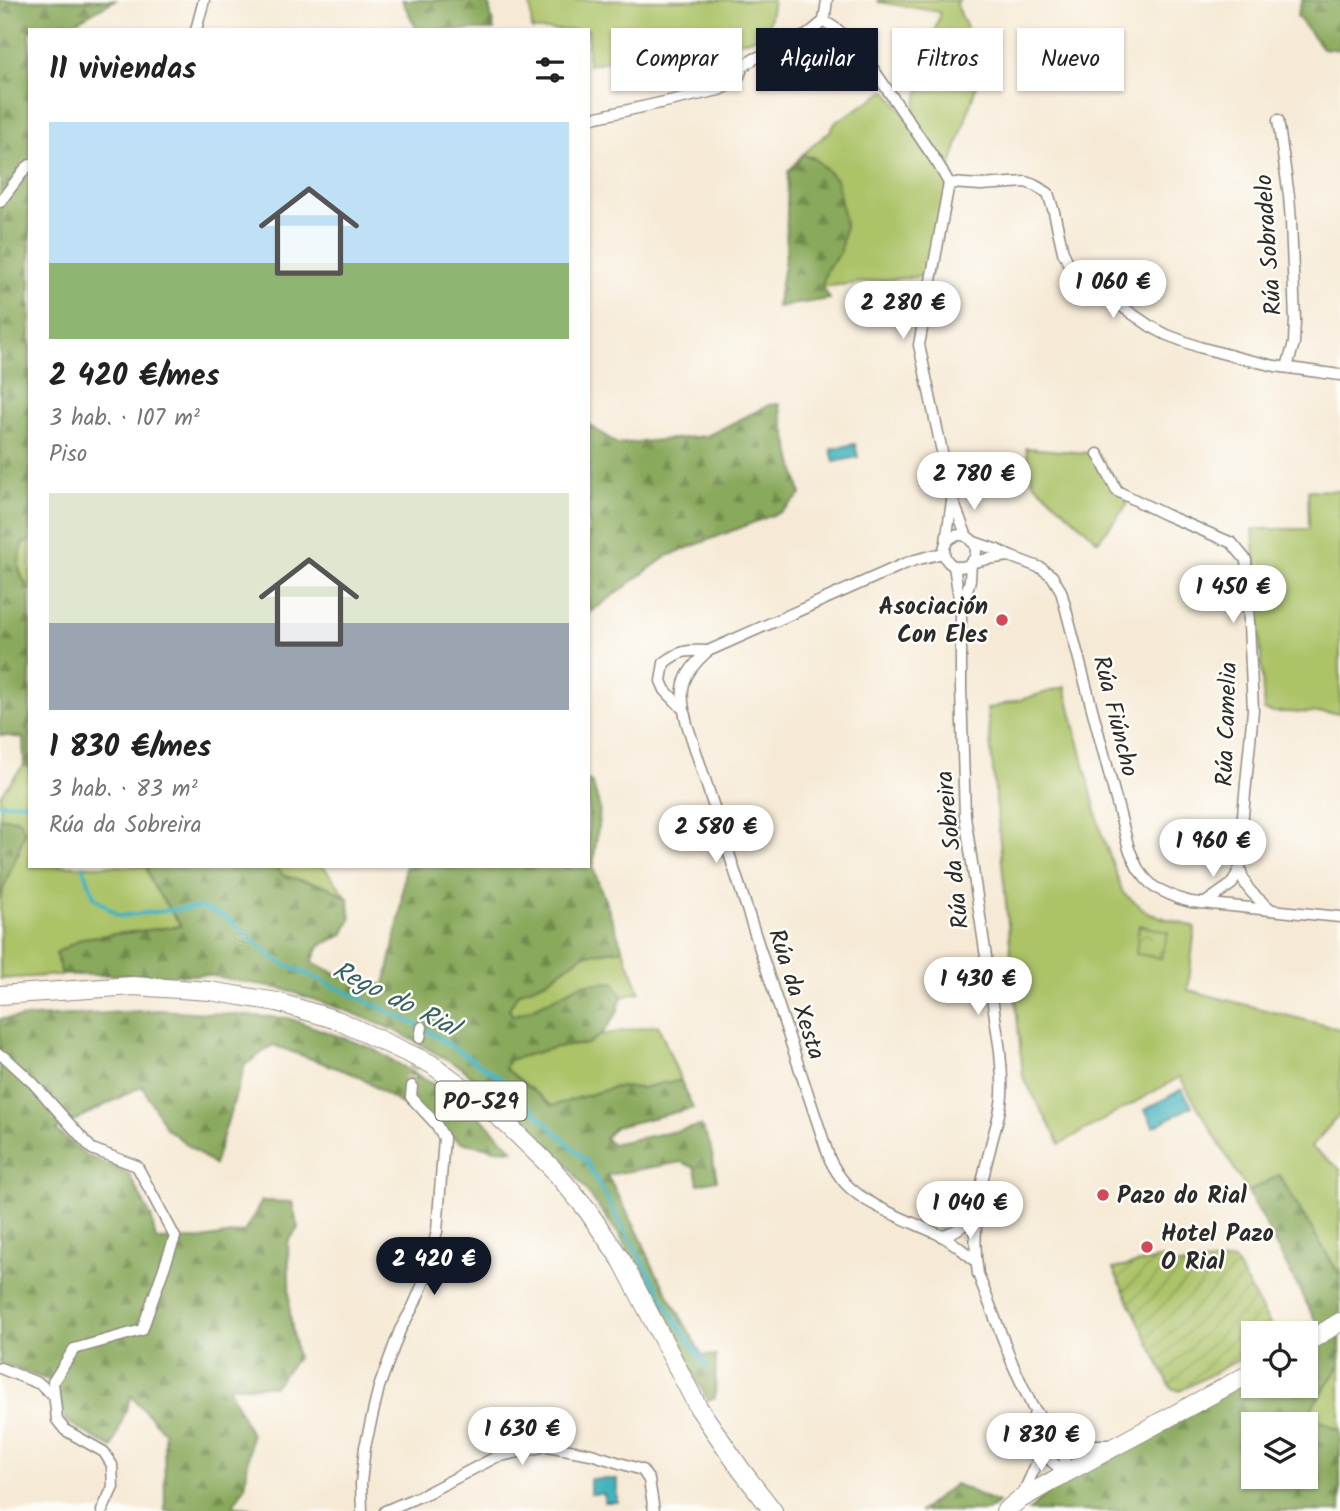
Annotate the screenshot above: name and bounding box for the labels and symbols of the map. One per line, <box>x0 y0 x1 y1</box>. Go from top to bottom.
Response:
street label: Rúa Sobradelo <box>1245 173 1294 317</box>
pin: 1 060 € <box>1048 260 1178 320</box>
pin: 2 280 € <box>838 282 968 341</box>
pin: 2 780 € <box>909 452 1039 512</box>
pin: 1 450 € <box>1168 566 1298 625</box>
place label: Asociación Con Eles <box>878 588 988 655</box>
marker: Asociación Con Eles <box>994 612 1010 628</box>
street label: Rúa Fiúncho <box>1081 652 1148 781</box>
street label: Rúa Camelia <box>1206 661 1249 787</box>
street label: Rúa da Sobreira <box>926 769 981 931</box>
pin: 2 580 € <box>651 806 781 865</box>
pin: 1 960 € <box>1148 820 1278 879</box>
street label: Rúa da Xesta <box>756 924 835 1065</box>
water label: Rego do Rial <box>325 950 470 1052</box>
pin: 1 430 € <box>913 958 1043 1017</box>
road number: PO-529 <box>435 1082 526 1120</box>
place label: Pazo do Rial <box>1117 1177 1247 1216</box>
pin: 1 040 € <box>905 1182 1035 1241</box>
marker: Pazo do Rial <box>1095 1187 1111 1203</box>
place label: Hotel Pazo O Rial <box>1161 1215 1274 1282</box>
pin: 2 420 € <box>369 1238 499 1297</box>
marker: Hotel Pazo O Rial <box>1139 1239 1155 1255</box>
pin: 1 630 € <box>457 1408 587 1467</box>
pin: 1 830 € <box>976 1414 1106 1473</box>

